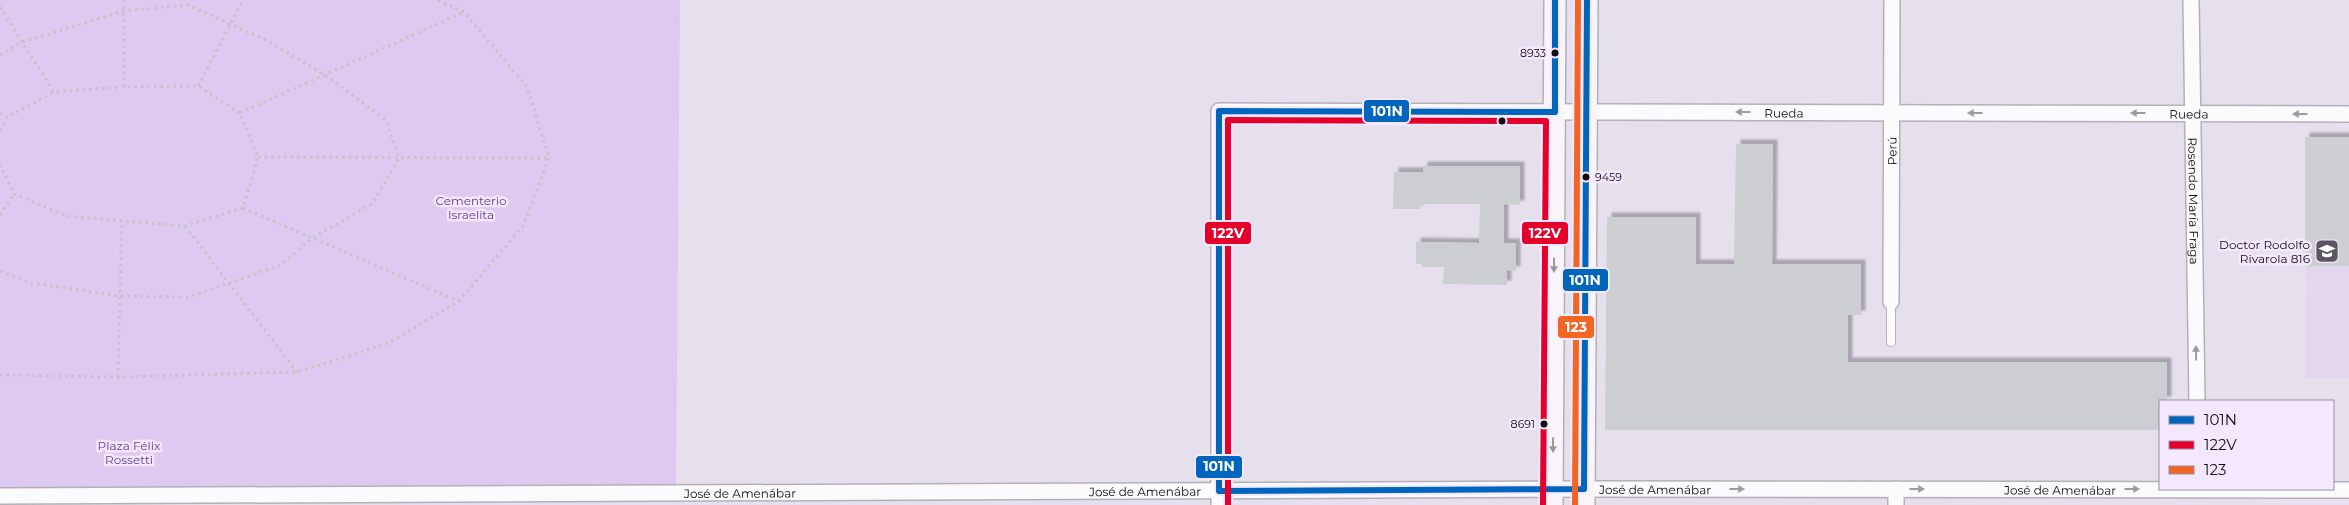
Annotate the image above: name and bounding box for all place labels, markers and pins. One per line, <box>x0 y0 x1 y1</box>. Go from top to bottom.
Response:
place label: 8933 <box>1520 46 1546 60</box>
marker: 8933 <box>1550 48 1560 58</box>
unlabelled marker <box>1497 116 1507 126</box>
place label: 9459 <box>1595 170 1622 184</box>
marker: 9459 <box>1581 172 1591 182</box>
place label: Doctor Rodolfo Rivarola 816 <box>2219 237 2310 266</box>
school or university icon: Doctor Rodolfo Rivarola 816 <box>2314 238 2340 264</box>
place label: 8691 <box>1511 417 1535 431</box>
marker: 8691 <box>1539 419 1549 429</box>

